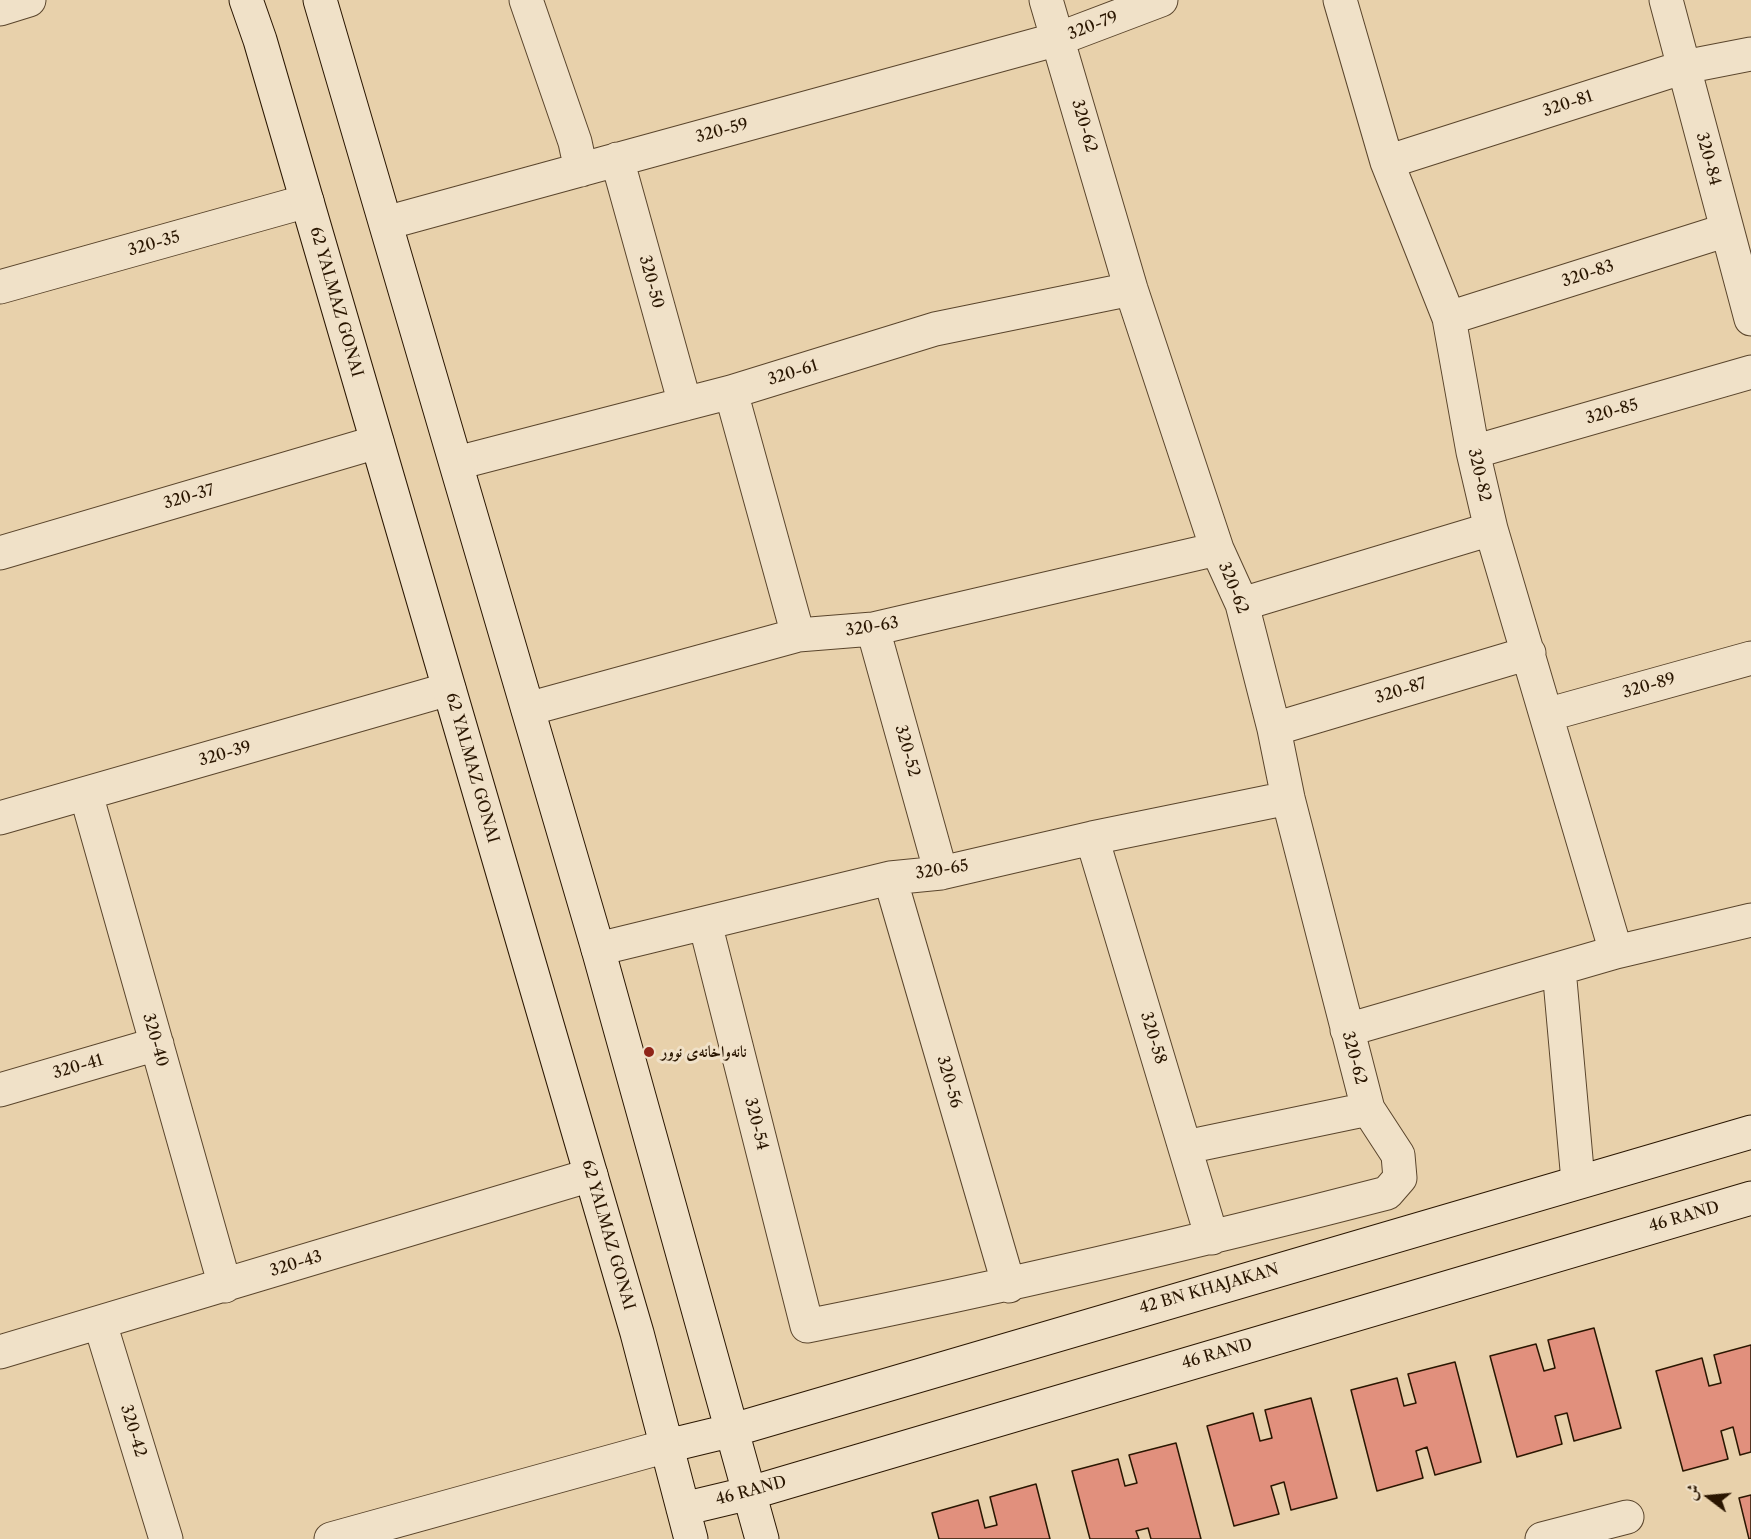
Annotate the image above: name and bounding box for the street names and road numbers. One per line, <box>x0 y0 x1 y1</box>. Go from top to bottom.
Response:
street label: 320-79 <box>1065 8 1121 44</box>
street label: 320-81 <box>1540 87 1596 121</box>
street label: 320-62 <box>1067 97 1101 155</box>
street label: 320-59 <box>694 115 750 147</box>
street label: 320-84 <box>1692 130 1724 188</box>
street label: 62 YALMAZ GONAI <box>305 225 367 379</box>
street label: 320-35 <box>126 227 182 261</box>
street label: 320-50 <box>635 253 667 311</box>
street label: 320-83 <box>1559 257 1617 291</box>
street label: 320-61 <box>766 356 820 390</box>
street label: 320-85 <box>1584 395 1640 429</box>
street label: 320-82 <box>1464 446 1494 504</box>
street label: 320-37 <box>161 481 217 513</box>
street label: 320-62 <box>1214 559 1252 617</box>
street label: 320-63 <box>844 613 900 641</box>
street label: 320-89 <box>1620 669 1678 703</box>
street label: 320-87 <box>1373 674 1429 708</box>
street label: 62 YALMAZ GONAI <box>441 691 503 845</box>
street label: 320-52 <box>890 723 924 779</box>
street label: 320-39 <box>197 737 253 771</box>
street label: 320-65 <box>914 856 970 884</box>
street label: 320-58 <box>1136 1010 1170 1066</box>
street label: 320-40 <box>138 1011 172 1069</box>
street label: 320-62 <box>1338 1029 1370 1087</box>
street label: 320-41 <box>51 1051 105 1083</box>
street label: 320-56 <box>932 1054 966 1110</box>
street label: 320-54 <box>740 1096 772 1152</box>
street label: 62 YALMAZ GONAI <box>577 1158 639 1312</box>
street label: 46 RAND <box>1646 1198 1722 1236</box>
street label: 320-43 <box>268 1247 324 1281</box>
street label: 42 BN KHAJAKAN <box>1137 1260 1281 1318</box>
street label: 46 RAND <box>1179 1335 1255 1373</box>
street label: 320-42 <box>116 1402 150 1460</box>
street label: 46 RAND <box>713 1472 789 1510</box>

